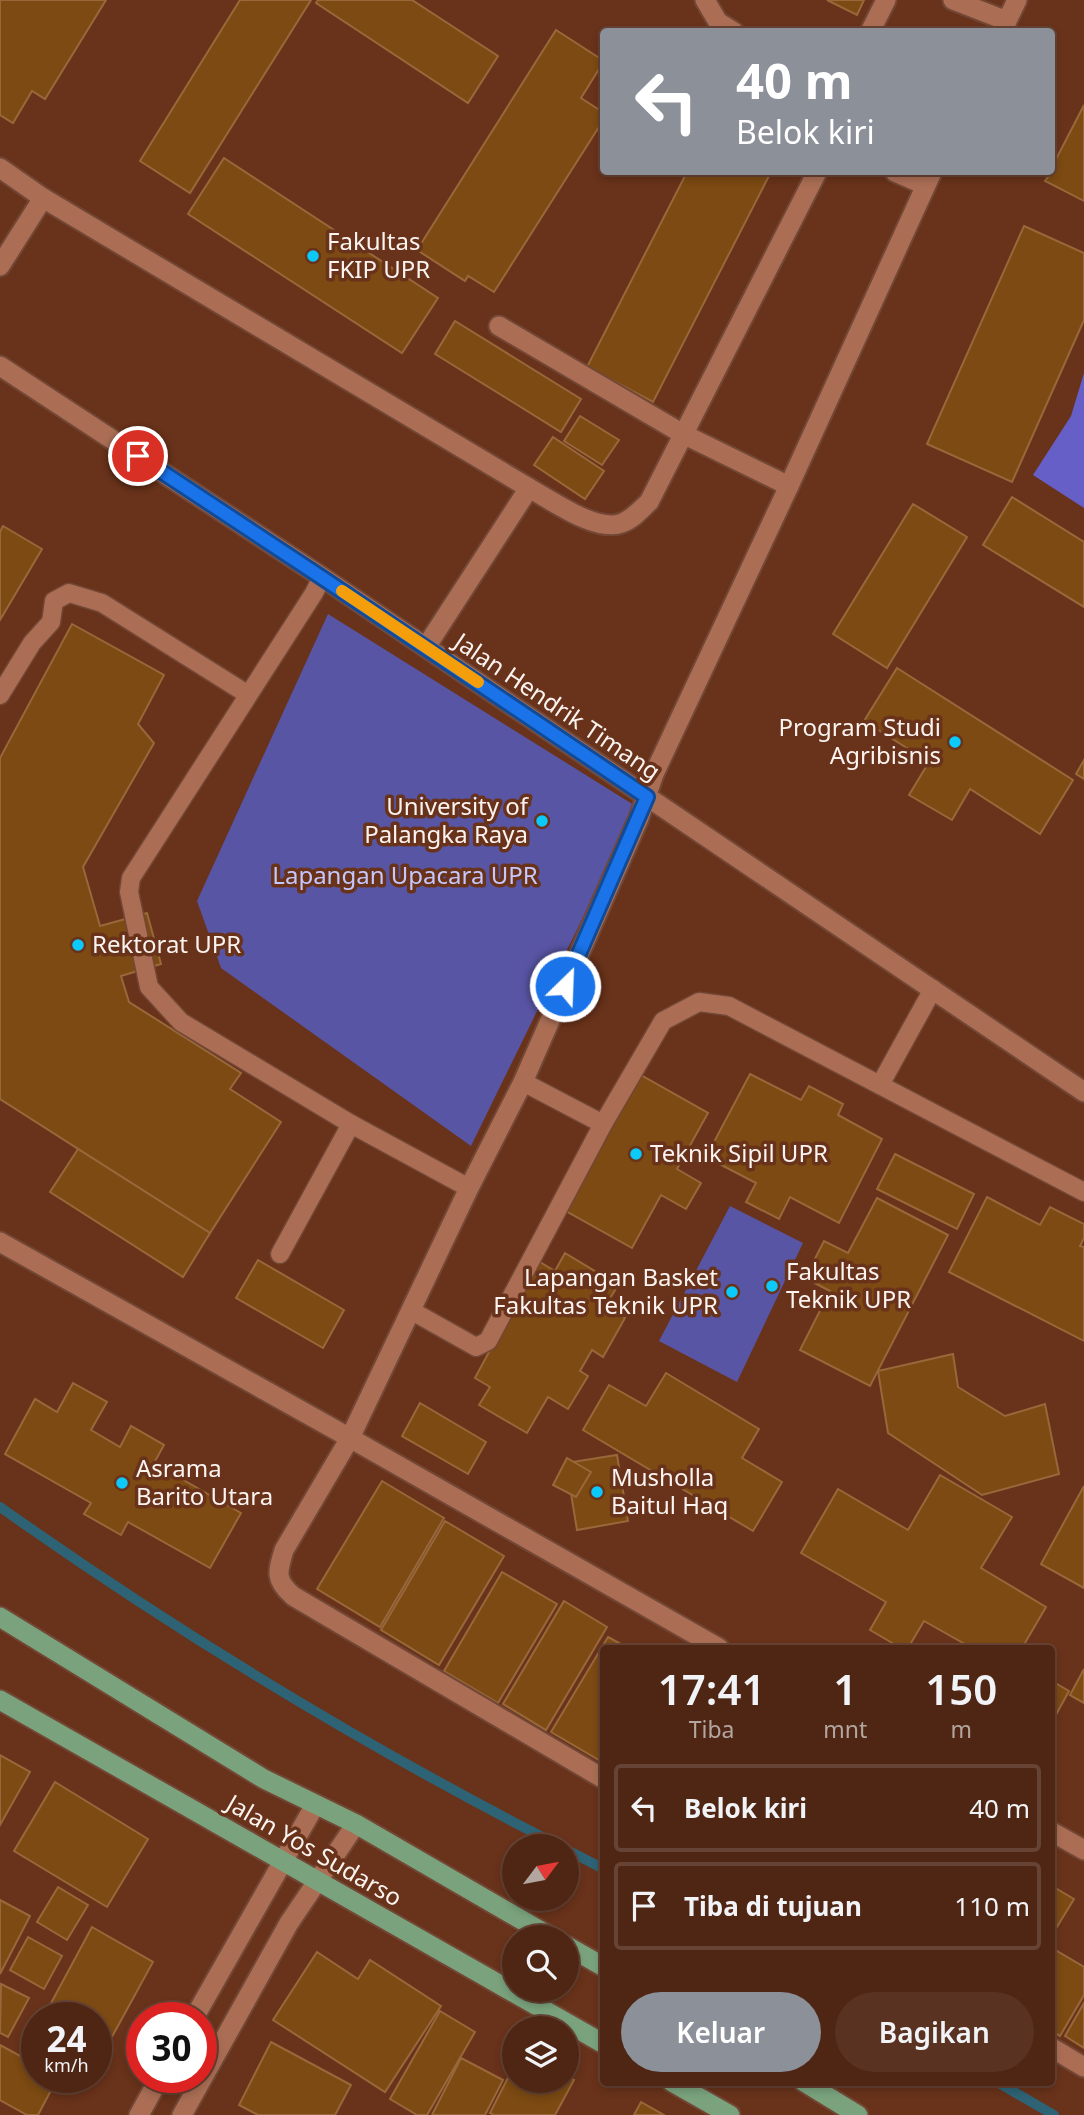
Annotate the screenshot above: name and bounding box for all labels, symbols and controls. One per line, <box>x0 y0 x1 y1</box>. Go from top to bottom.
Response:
text: 40 m <box>736 47 853 113</box>
icon: left <box>621 56 712 147</box>
text: Belok kiri <box>736 110 875 153</box>
place label: Fakultas FKIP UPR <box>327 224 430 285</box>
marker: Fakultas FKIP UPR <box>305 248 321 264</box>
pin <box>108 426 168 486</box>
icon: arrive <box>119 437 157 475</box>
street label: Jalan Hendrik Timang <box>447 623 667 787</box>
place label: Program Studi Agribisnis <box>779 710 941 771</box>
marker: Program Studi Agribisnis <box>947 734 963 750</box>
place label: University of Palangka Raya <box>364 789 530 850</box>
marker: University of Palangka Raya <box>534 813 550 829</box>
park label: Lapangan Upacara UPR <box>272 858 538 891</box>
place label: Rektorat UPR <box>92 927 241 960</box>
marker: Rektorat UPR <box>70 937 86 953</box>
position arrow <box>528 949 602 1023</box>
place label: Teknik Sipil UPR <box>650 1136 828 1169</box>
marker: Teknik Sipil UPR <box>628 1146 644 1162</box>
place label: Fakultas Teknik UPR <box>786 1254 911 1315</box>
place label: Lapangan Basket Fakultas Teknik UPR <box>493 1260 718 1321</box>
marker: Fakultas Teknik UPR <box>764 1278 780 1294</box>
marker: Lapangan Basket Fakultas Teknik UPR <box>724 1284 740 1300</box>
place label: Asrama Barito Utara <box>136 1451 273 1512</box>
place label: Musholla Baitul Haq <box>611 1460 728 1521</box>
marker: Asrama Barito Utara <box>114 1475 130 1491</box>
marker: Musholla Baitul Haq <box>589 1484 605 1500</box>
text: 17:41 <box>658 1660 766 1717</box>
text: 1 <box>833 1660 857 1717</box>
text: 150 <box>925 1660 997 1717</box>
text: Tiba <box>689 1713 735 1745</box>
text: mnt <box>823 1713 867 1745</box>
text: m <box>950 1713 972 1745</box>
street label: Jalan Yos Sudarso <box>219 1785 409 1913</box>
icon: left <box>625 1789 663 1827</box>
text: Belok kiri <box>684 1790 807 1826</box>
text: 40 m <box>969 1790 1030 1826</box>
north arrow <box>502 1834 579 1911</box>
map controls <box>502 1834 579 2093</box>
icon: arrive <box>625 1887 663 1925</box>
text: Tiba di tujuan <box>684 1888 862 1924</box>
text: 110 m <box>954 1888 1030 1924</box>
button: search <box>502 1925 579 2002</box>
button: Keluar <box>621 1992 821 2072</box>
button: Bagikan <box>835 1992 1034 2072</box>
speed limit sign: 30 <box>126 2002 217 2093</box>
text: 24 <box>46 2015 87 2062</box>
button: layers <box>502 2016 579 2093</box>
text: km/h <box>44 2053 89 2077</box>

